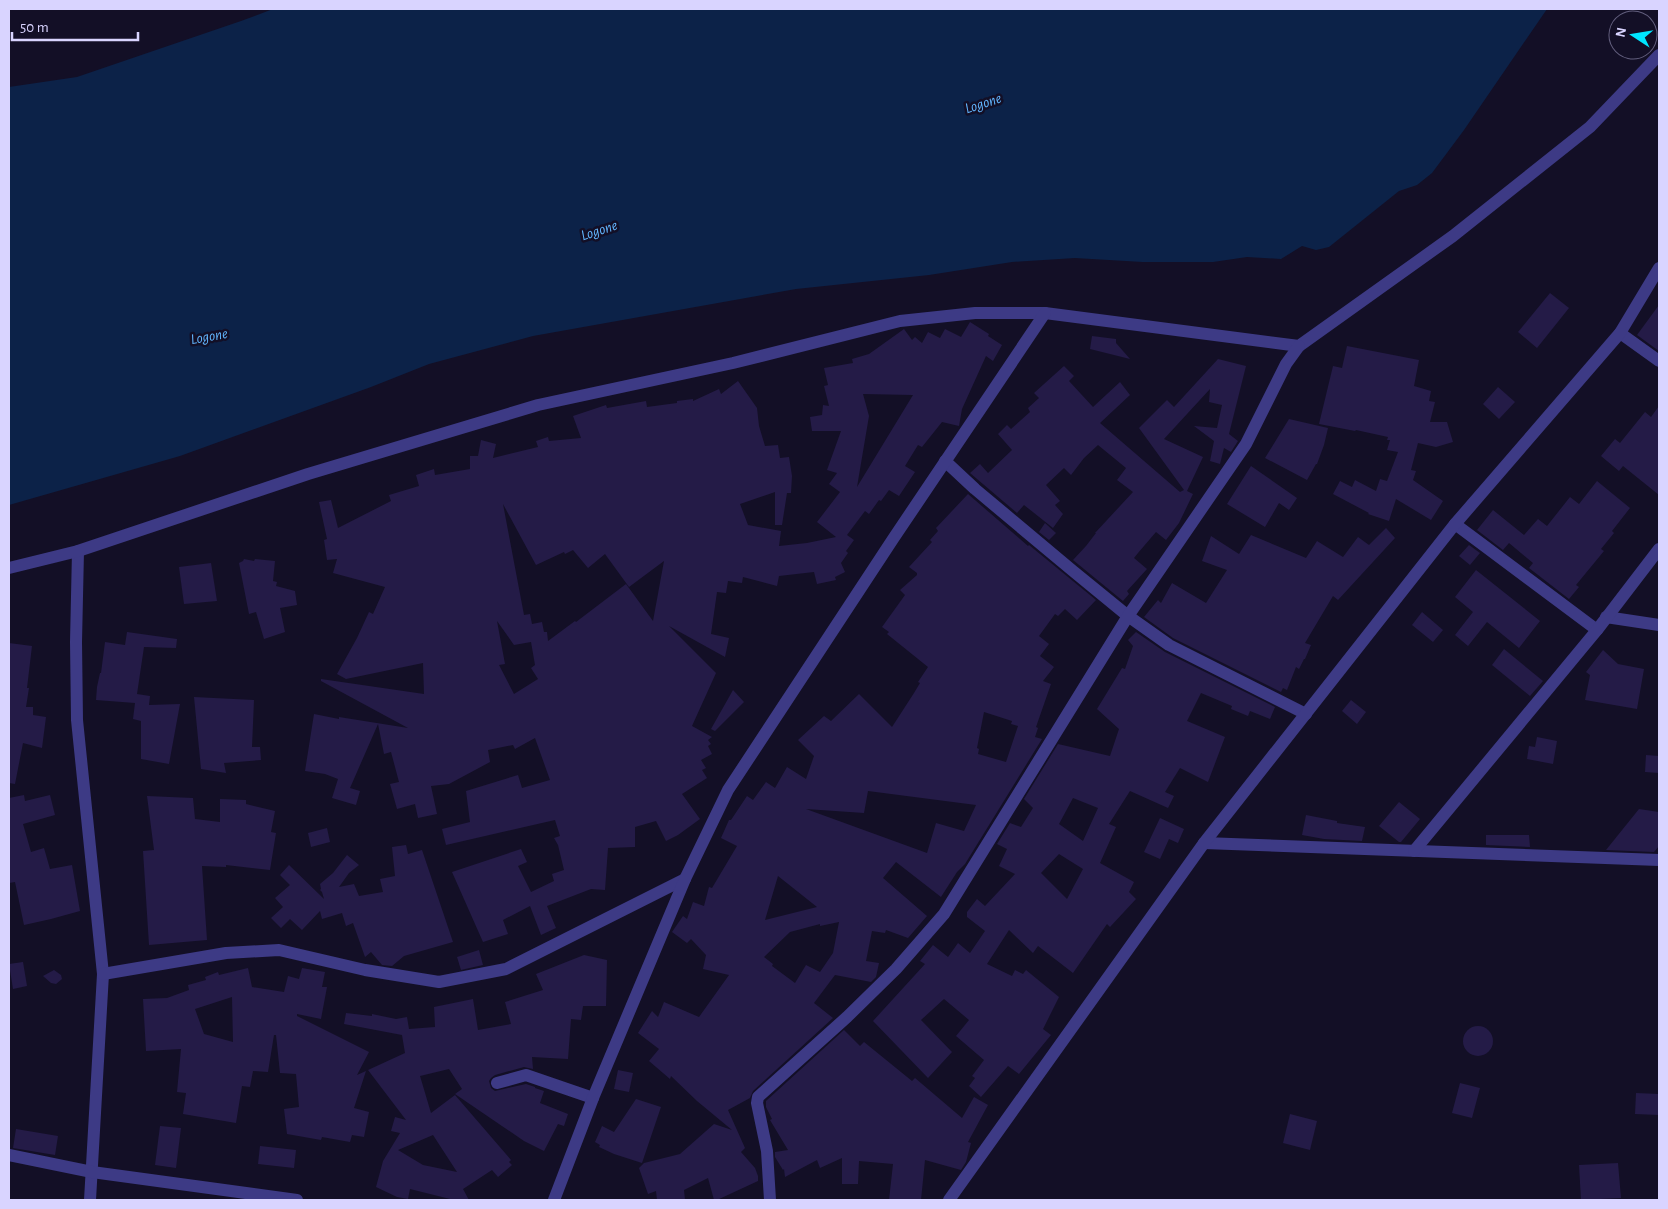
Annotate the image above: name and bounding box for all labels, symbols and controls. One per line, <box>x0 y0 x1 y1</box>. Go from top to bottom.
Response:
scale bar <box>12 10 139 42</box>
north arrow <box>1608 10 1658 60</box>
text: 50 m <box>20 20 49 35</box>
text: N <box>1613 26 1629 39</box>
water label: Logone <box>963 90 1004 116</box>
water label: Logone <box>579 217 620 243</box>
water label: Logone <box>189 326 229 347</box>

